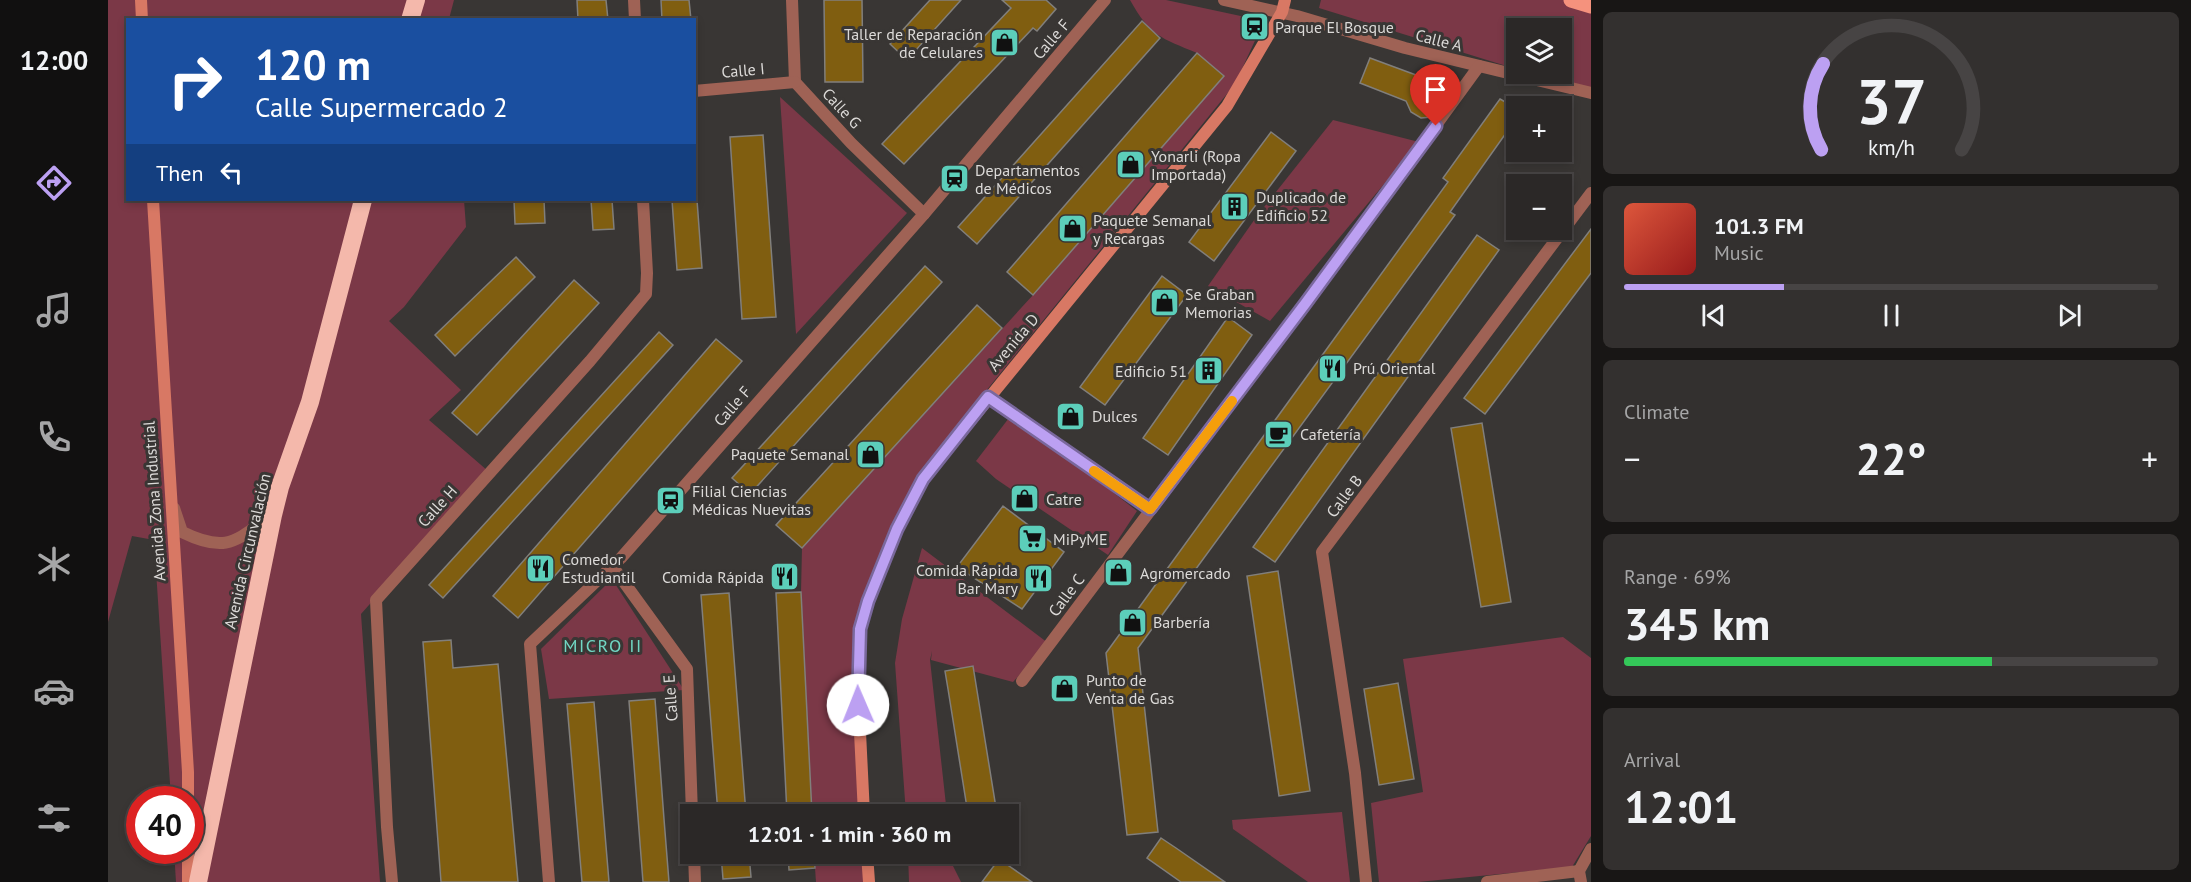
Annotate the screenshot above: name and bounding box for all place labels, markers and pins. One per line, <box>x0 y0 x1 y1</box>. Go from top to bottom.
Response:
station icon: Parque El Bosque <box>1238 11 1270 43</box>
place label: Parque El Bosque <box>1275 17 1394 37</box>
place label: Taller de Reparación de Celulares <box>844 24 983 62</box>
shop icon: Taller de Reparación de Celulares <box>988 27 1020 59</box>
pin <box>1410 64 1461 126</box>
place label: Yonarli (Ropa Importada) <box>1151 146 1241 184</box>
shop icon: Yonarli (Ropa Importada) <box>1114 149 1146 181</box>
place label: Departamentos de Médicos <box>975 160 1080 198</box>
station icon: Departamentos de Médicos <box>938 163 970 195</box>
place label: Duplicado de Edificio 52 <box>1256 187 1346 225</box>
building icon: Duplicado de Edificio 52 <box>1219 190 1251 222</box>
place label: Paquete Semanal y Recargas <box>1093 210 1212 248</box>
shop icon: Paquete Semanal y Recargas <box>1056 213 1088 245</box>
place label: Se Graban Memorias <box>1185 284 1254 322</box>
shop icon: Se Graban Memorias <box>1148 287 1180 319</box>
restaurant icon: Prú Oriental <box>1316 352 1348 384</box>
building icon: Edificio 51 <box>1192 355 1224 387</box>
place label: Prú Oriental <box>1353 358 1436 378</box>
place label: Edificio 51 <box>1115 361 1187 381</box>
shop icon: Dulces <box>1055 400 1087 432</box>
place label: Dulces <box>1092 406 1138 426</box>
cafe icon: Cafetería <box>1263 418 1295 450</box>
place label: Cafetería <box>1300 424 1361 444</box>
shop icon: Paquete Semanal <box>854 438 886 470</box>
place label: Paquete Semanal <box>731 444 849 464</box>
place label: Filial Ciencias Médicas Nuevitas <box>692 481 811 519</box>
shop icon: Catre <box>1009 483 1041 515</box>
station icon: Filial Ciencias Médicas Nuevitas <box>655 484 687 516</box>
place label: Catre <box>1046 489 1082 509</box>
supermarket icon: MiPyME <box>1016 523 1048 555</box>
place label: MiPyME <box>1053 529 1108 549</box>
place label: Comedor Estudiantil <box>562 549 636 587</box>
restaurant icon: Comedor Estudiantil <box>525 552 557 584</box>
shop icon: Agromercado <box>1103 557 1135 589</box>
place label: Comida Rápida Bar Mary <box>916 560 1019 598</box>
restaurant icon: Comida Rápida <box>769 561 801 593</box>
restaurant icon: Comida Rápida Bar Mary <box>1023 563 1055 595</box>
place label: Agromercado <box>1140 563 1231 583</box>
place label: Comida Rápida <box>662 567 764 587</box>
shop icon: Barbería <box>1116 606 1148 638</box>
place label: Barbería <box>1153 612 1210 632</box>
place label: Punto de Venta de Gas <box>1085 670 1174 708</box>
shop icon: Punto de Venta de Gas <box>1049 673 1081 705</box>

